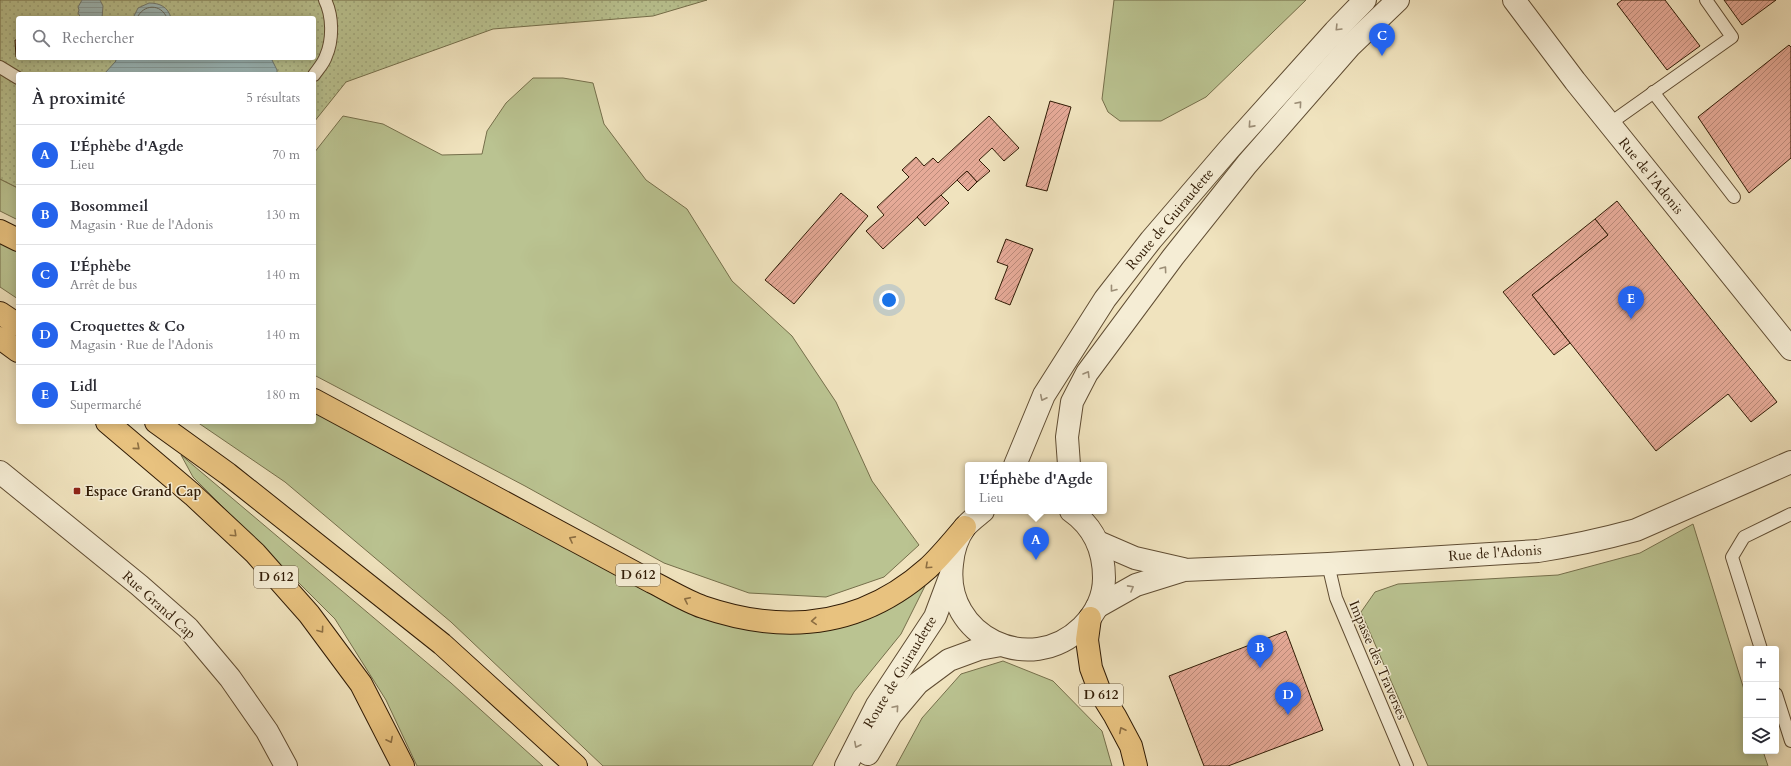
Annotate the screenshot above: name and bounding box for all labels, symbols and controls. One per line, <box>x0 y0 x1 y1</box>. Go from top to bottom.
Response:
search box <box>16 16 316 60</box>
one-way arrow <box>1335 23 1343 31</box>
pin: C <box>1369 23 1395 56</box>
icon: search <box>30 27 52 49</box>
text: Rechercher <box>62 28 134 48</box>
text: À proximité <box>32 87 126 110</box>
text: 5 résultats <box>246 89 300 107</box>
one-way arrow <box>1295 101 1302 108</box>
one-way arrow <box>1248 120 1256 128</box>
street label: Rue de l'Adonis <box>1614 134 1688 219</box>
text: L'Éphèbe d'Agde <box>70 136 184 156</box>
text: A <box>40 146 50 164</box>
text: 70 m <box>272 146 300 164</box>
text: Lieu <box>70 156 95 174</box>
street label: Route de Guiraudette <box>1122 164 1218 274</box>
text: Bosommeil <box>70 196 148 216</box>
text: B <box>40 206 50 224</box>
text: 130 m <box>266 206 300 224</box>
text: Magasin · Rue de l'Adonis <box>70 216 213 234</box>
text: L'Éphèbe <box>70 256 131 276</box>
text: C <box>40 266 50 284</box>
text: 140 m <box>266 266 300 284</box>
one-way arrow <box>1159 267 1166 274</box>
text: Arrêt de bus <box>70 276 137 294</box>
one-way arrow <box>1111 284 1118 291</box>
pin: E <box>1618 286 1644 319</box>
your location <box>879 290 899 310</box>
text: Croquettes & Co <box>70 316 185 336</box>
text: D <box>39 326 51 344</box>
text: 140 m <box>266 326 300 344</box>
text: Magasin · Rue de l'Adonis <box>70 336 213 354</box>
one-way arrow <box>1083 371 1090 378</box>
text: Lidl <box>70 376 97 396</box>
text: E <box>41 386 49 404</box>
text: 180 m <box>266 386 300 404</box>
one-way arrow <box>1040 394 1048 401</box>
text: Supermarché <box>70 396 142 414</box>
one-way arrow <box>132 443 140 450</box>
popup <box>965 462 1107 514</box>
text: L'Éphèbe d'Agde <box>979 469 1093 489</box>
place label: Espace Grand Cap <box>85 482 201 501</box>
marker: Espace Grand Cap <box>72 486 82 496</box>
text: Lieu <box>979 489 1004 507</box>
pin: A <box>1023 527 1049 560</box>
one-way arrow <box>229 529 237 536</box>
one-way arrow <box>569 537 577 544</box>
street label: Rue de l'Adonis <box>1448 540 1543 566</box>
one-way arrow <box>926 561 933 568</box>
road number: D 612 <box>616 564 660 586</box>
road number: D 612 <box>254 566 298 588</box>
street label: Rue Grand Cap <box>118 567 200 643</box>
one-way arrow <box>1127 585 1134 592</box>
one-way arrow <box>684 597 692 605</box>
street label: Impasse des Traverses <box>1344 598 1412 723</box>
street label: Route de Guiraudette <box>859 612 941 732</box>
one-way arrow <box>811 617 817 626</box>
one-way arrow <box>316 626 324 633</box>
pin: B <box>1247 635 1273 668</box>
map controls <box>1743 646 1779 754</box>
button: + <box>1743 646 1779 682</box>
pin: D <box>1275 682 1301 715</box>
button: − <box>1743 682 1779 718</box>
road number: D 612 <box>1079 684 1123 706</box>
one-way arrow <box>892 706 899 713</box>
button: layers <box>1743 718 1779 754</box>
one-way arrow <box>1120 727 1127 734</box>
one-way arrow <box>385 735 393 743</box>
one-way arrow <box>854 741 861 748</box>

